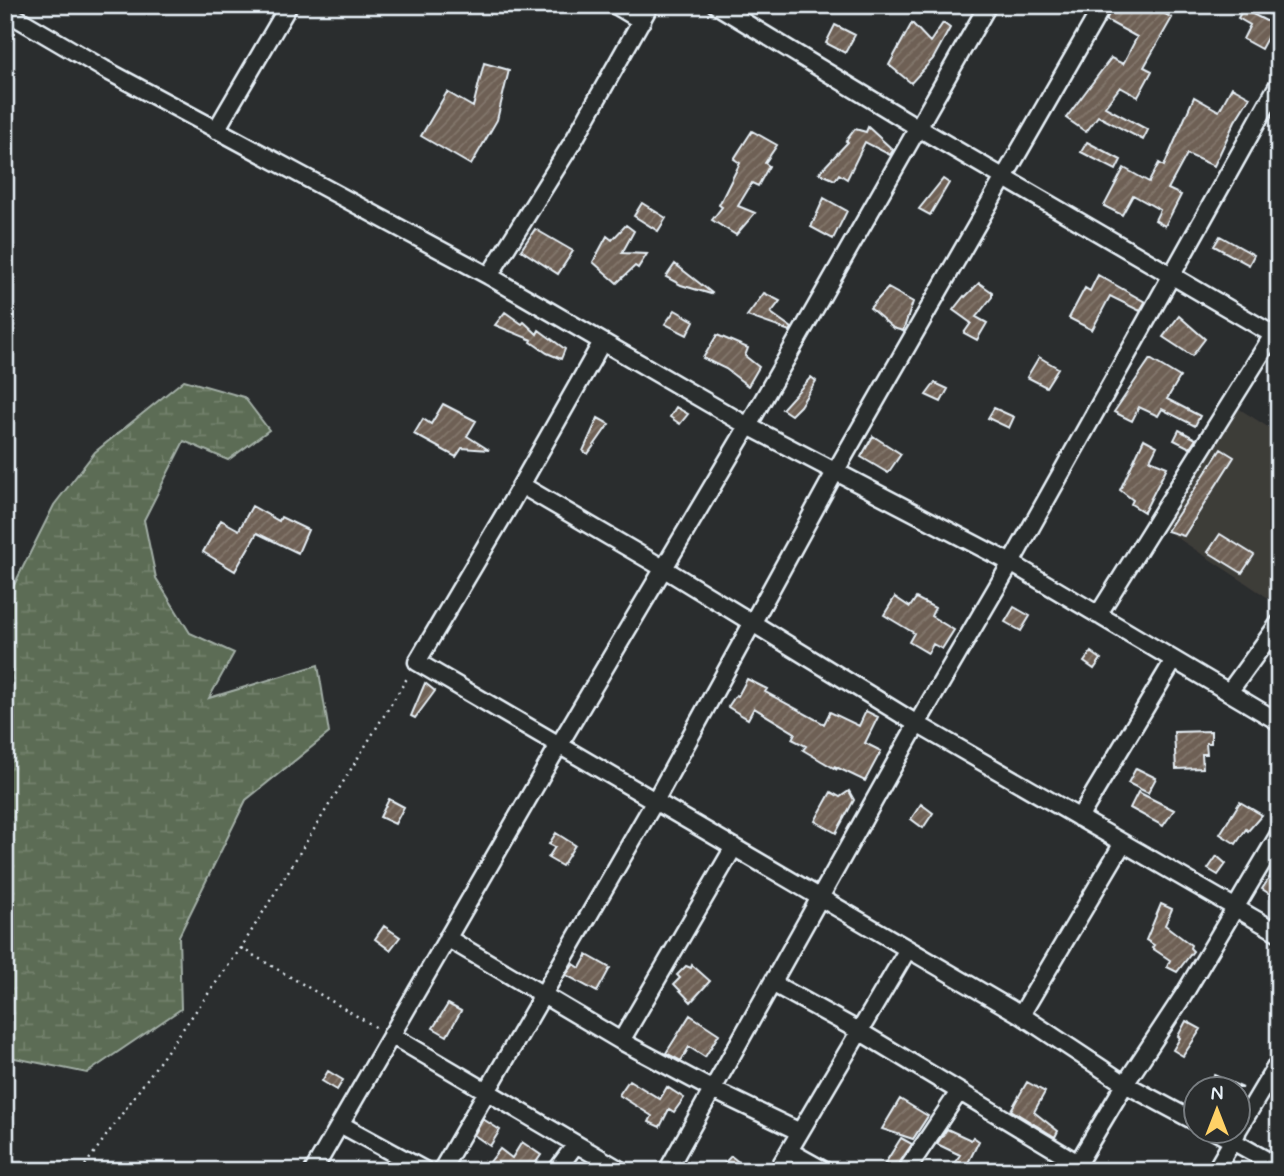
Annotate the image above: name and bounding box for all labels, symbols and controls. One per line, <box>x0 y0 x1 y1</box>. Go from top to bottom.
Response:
north arrow <box>1182 1074 1252 1144</box>
text: N <box>1211 1082 1223 1107</box>

